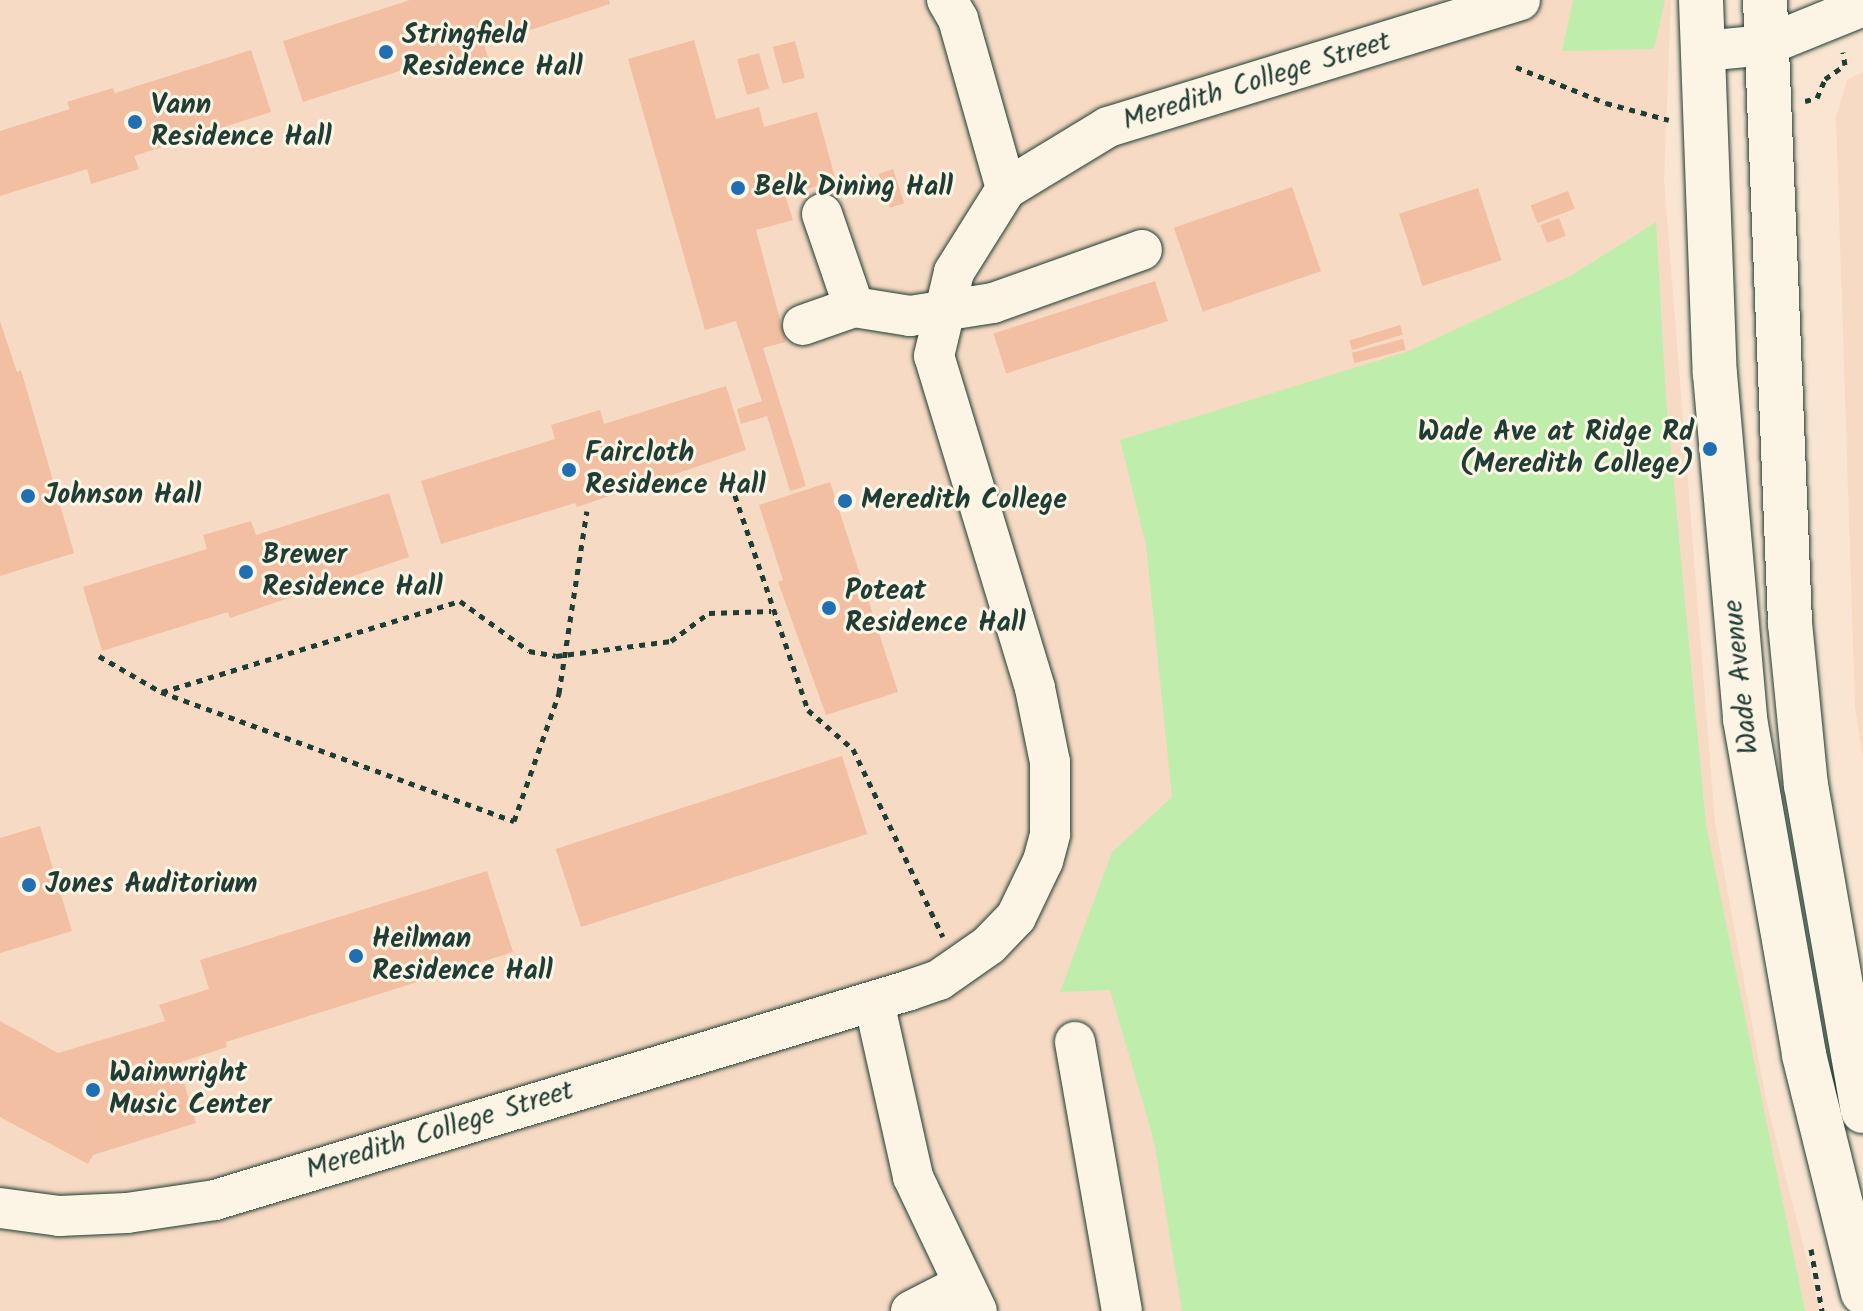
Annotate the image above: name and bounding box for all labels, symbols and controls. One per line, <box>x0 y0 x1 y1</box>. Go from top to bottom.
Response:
place label: Stringfield Residence Hall <box>402 19 583 85</box>
street label: Meredith College Street <box>1119 25 1395 139</box>
marker: Stringfield Residence Hall <box>377 43 395 61</box>
place label: Vann Residence Hall <box>151 89 332 155</box>
marker: Vann Residence Hall <box>126 113 144 131</box>
place label: Belk Dining Hall <box>754 171 953 205</box>
marker: Belk Dining Hall <box>729 179 747 197</box>
place label: Wade Ave at Ridge Rd (Meredith College) <box>1418 416 1694 482</box>
place label: Faircloth Residence Hall <box>585 437 766 503</box>
marker: Wade Ave at Ridge Rd (Meredith College) <box>1701 440 1719 458</box>
marker: Faircloth Residence Hall <box>560 461 578 479</box>
place label: Johnson Hall <box>44 479 201 513</box>
place label: Meredith College <box>861 484 1067 518</box>
marker: Johnson Hall <box>19 487 37 505</box>
marker: Meredith College <box>836 492 854 510</box>
place label: Brewer Residence Hall <box>262 539 443 605</box>
marker: Brewer Residence Hall <box>237 563 255 581</box>
place label: Poteat Residence Hall <box>845 575 1026 641</box>
street label: Wade Avenue <box>1717 598 1767 756</box>
marker: Poteat Residence Hall <box>820 599 838 617</box>
place label: Jones Auditorium <box>45 868 257 902</box>
marker: Jones Auditorium <box>20 876 38 894</box>
place label: Heilman Residence Hall <box>372 923 553 989</box>
marker: Heilman Residence Hall <box>347 947 365 965</box>
place label: Wainwright Music Center <box>109 1057 271 1123</box>
street label: Meredith College Street <box>302 1074 578 1188</box>
marker: Wainwright Music Center <box>84 1081 102 1099</box>

